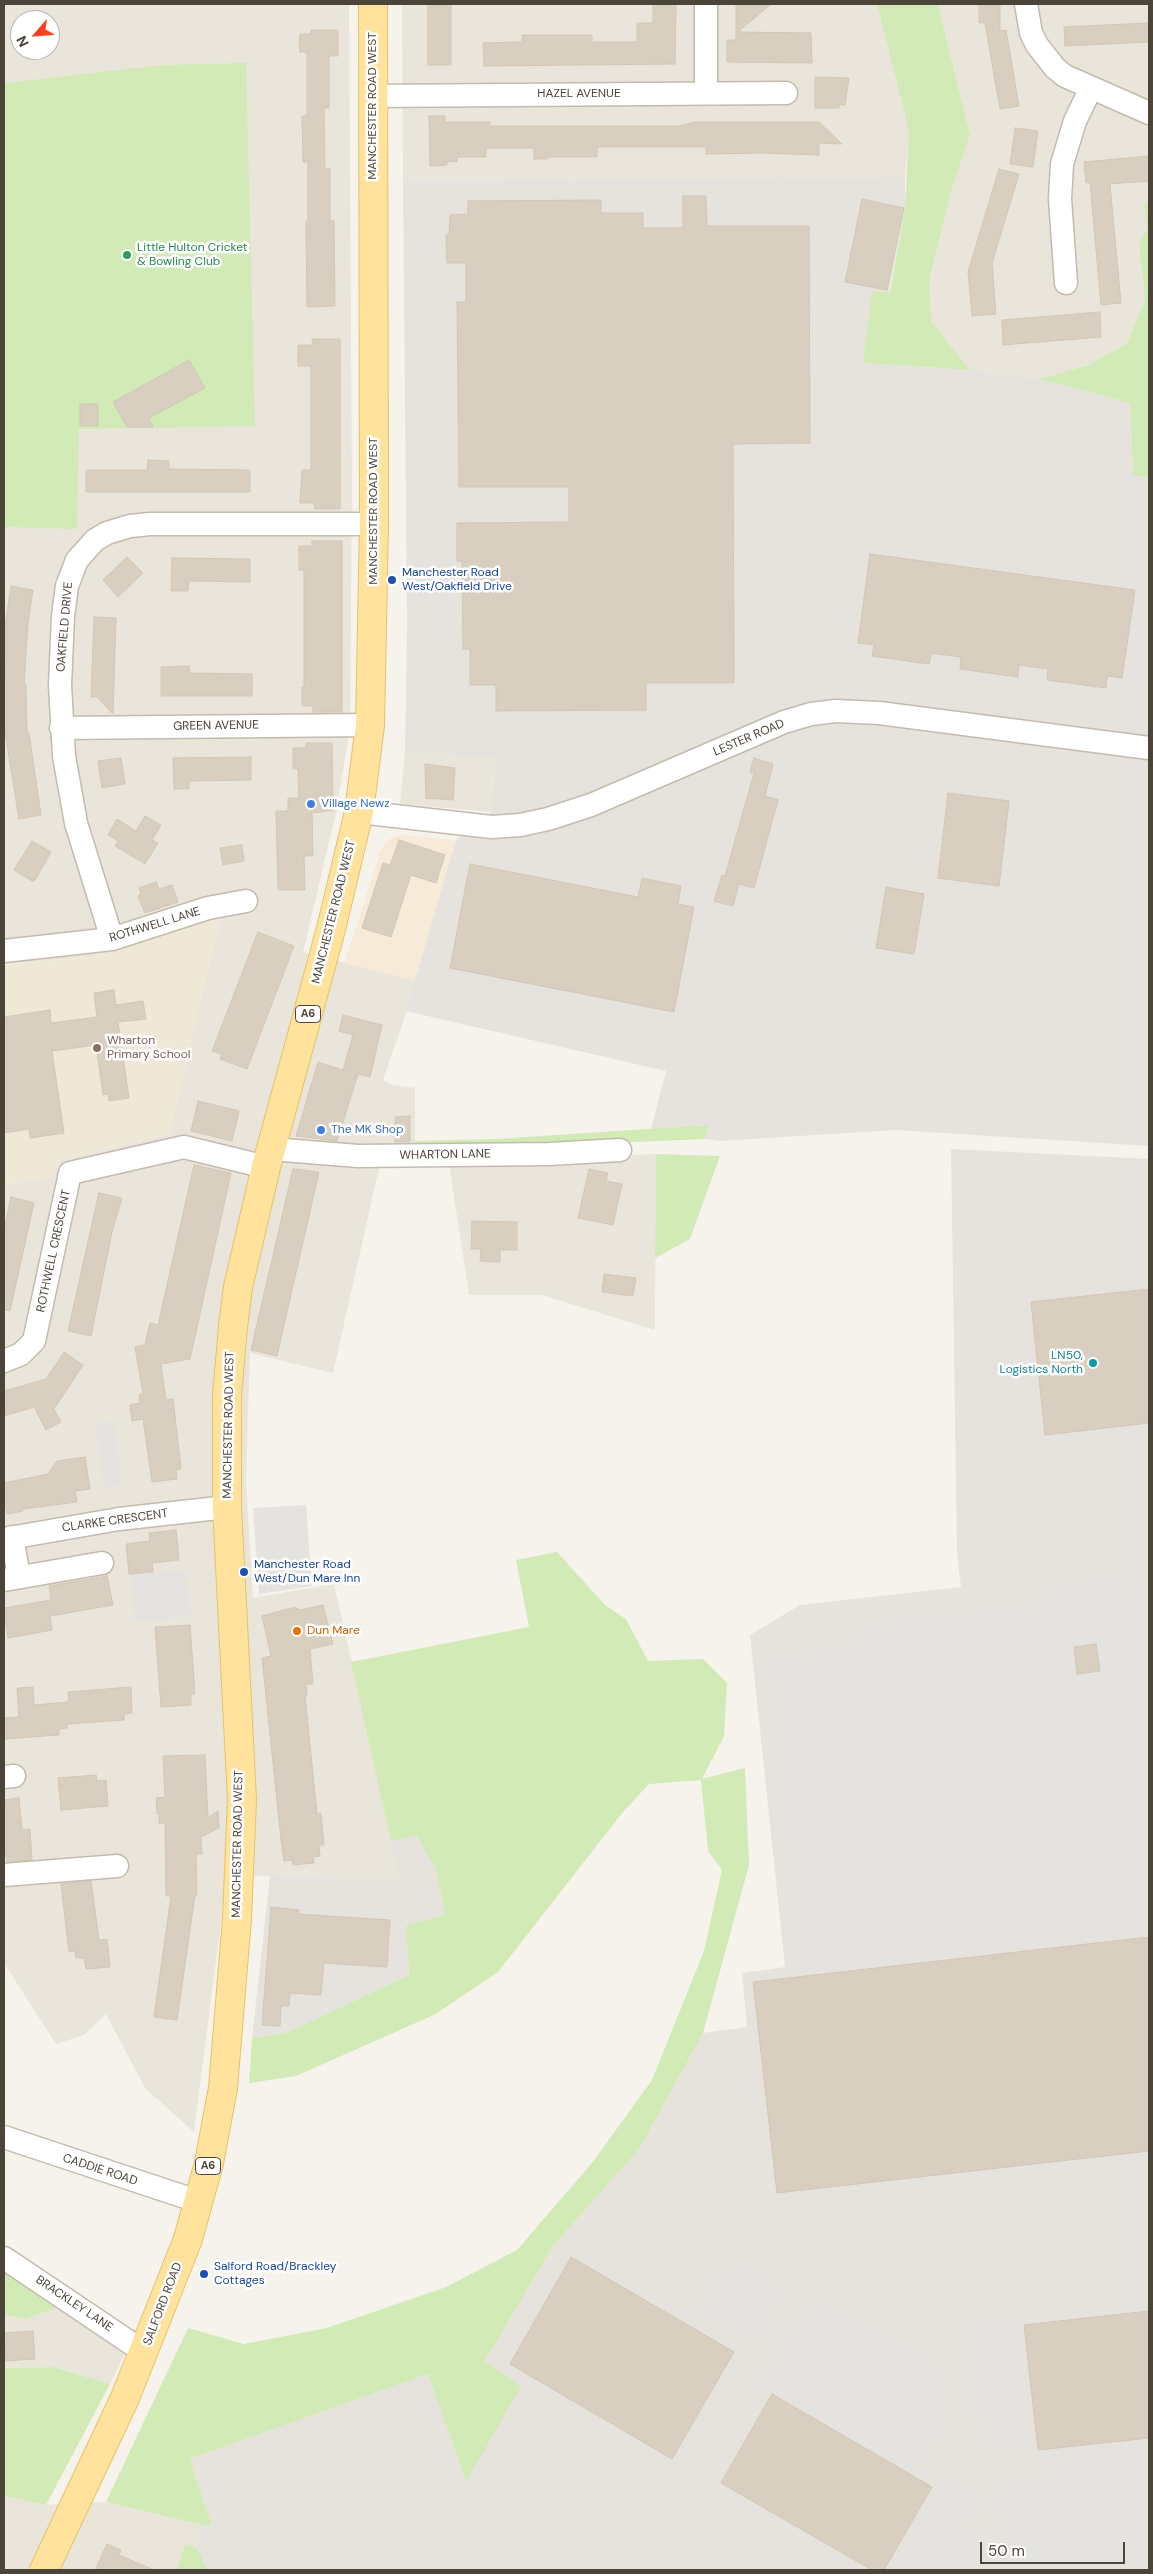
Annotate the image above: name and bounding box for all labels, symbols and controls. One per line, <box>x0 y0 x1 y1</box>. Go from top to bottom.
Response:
north arrow <box>10 10 60 60</box>
street label: MANCHESTER ROAD WEST <box>366 32 380 180</box>
text: N <box>12 33 33 50</box>
street label: HAZEL AVENUE <box>537 87 621 101</box>
place label: Little Hulton Cricket & Bowling Club <box>137 241 247 269</box>
marker: Little Hulton Cricket & Bowling Club <box>121 249 133 261</box>
street label: MANCHESTER ROAD WEST <box>367 437 381 585</box>
place label: Manchester Road West/Oakfield Drive <box>402 566 512 594</box>
marker: Manchester Road West/Oakfield Drive <box>386 574 398 586</box>
street label: OAKFIELD DRIVE <box>54 581 76 673</box>
street label: LESTER ROAD <box>711 717 787 759</box>
street label: GREEN AVENUE <box>173 718 259 734</box>
place label: Village Newz <box>321 797 390 811</box>
marker: Village Newz <box>305 798 317 810</box>
street label: MANCHESTER ROAD WEST <box>309 839 359 985</box>
street label: ROTHWELL LANE <box>108 904 202 946</box>
road number: A6 <box>296 1006 320 1022</box>
place label: Wharton Primary School <box>107 1034 190 1062</box>
marker: Wharton Primary School <box>91 1042 103 1054</box>
place label: The MK Shop <box>331 1123 403 1137</box>
marker: The MK Shop <box>315 1124 327 1136</box>
street label: WHARTON LANE <box>399 1147 491 1163</box>
street label: ROTHWELL CRESCENT <box>34 1188 74 1314</box>
place label: LN50, Logistics North <box>1000 1349 1083 1377</box>
street label: MANCHESTER ROAD WEST <box>221 1351 237 1499</box>
marker: LN50, Logistics North <box>1087 1357 1099 1369</box>
street label: CLARKE CRESCENT <box>61 1506 169 1536</box>
place label: Manchester Road West/Dun Mare Inn <box>254 1558 360 1586</box>
marker: Manchester Road West/Dun Mare Inn <box>238 1566 250 1578</box>
place label: Dun Mare <box>307 1624 360 1638</box>
marker: Dun Mare <box>291 1625 303 1637</box>
street label: MANCHESTER ROAD WEST <box>230 1770 246 1918</box>
street label: CADDIE ROAD <box>61 2151 139 2189</box>
road number: A6 <box>196 2158 220 2174</box>
place label: Salford Road/Brackley Cottages <box>214 2260 336 2288</box>
street label: SALFORD ROAD <box>141 2261 185 2347</box>
marker: Salford Road/Brackley Cottages <box>198 2268 210 2280</box>
street label: BRACKLEY LANE <box>33 2273 115 2335</box>
scale bar <box>983 2532 1128 2564</box>
text: 50 m <box>988 2541 1025 2561</box>

